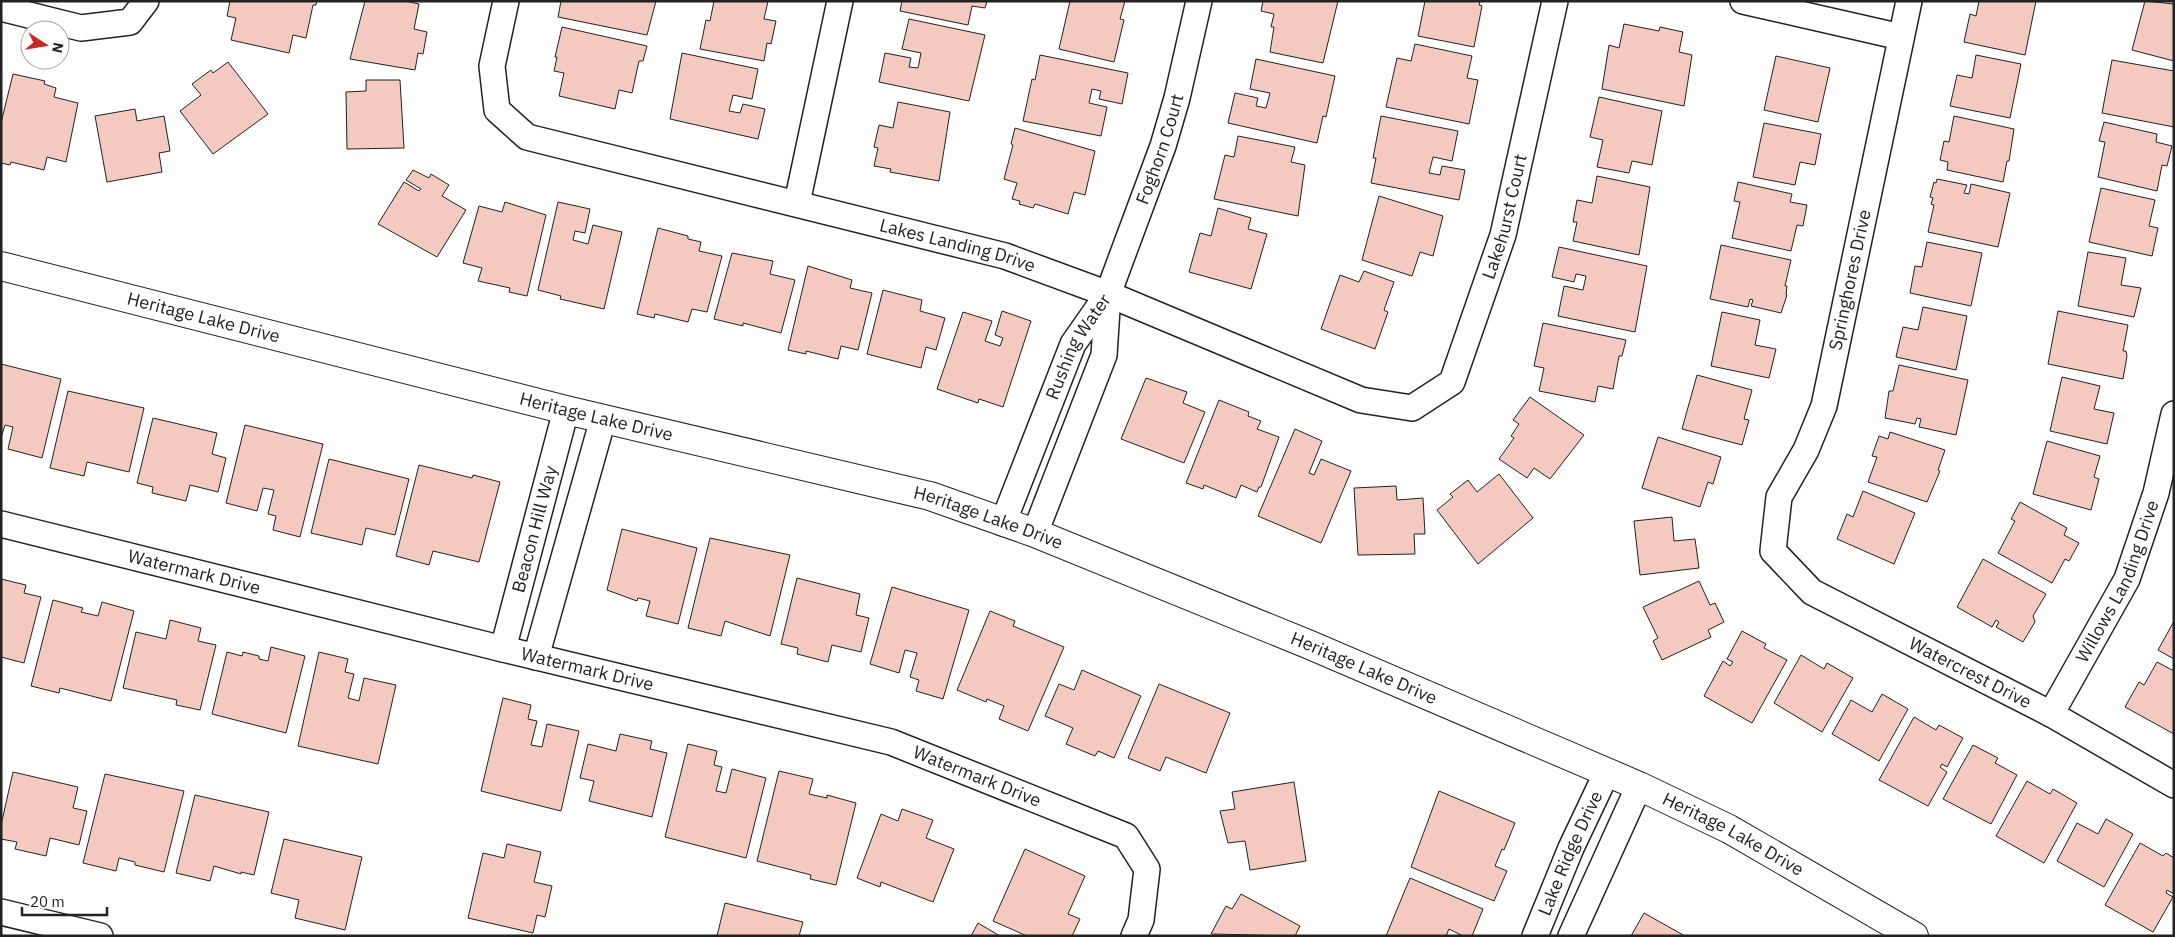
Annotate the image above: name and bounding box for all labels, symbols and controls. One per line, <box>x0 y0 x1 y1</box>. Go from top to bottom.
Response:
north arrow <box>20 20 70 70</box>
text: N <box>48 41 68 55</box>
street label: Foghorn Court <box>1130 92 1189 207</box>
street label: Lakehurst Court <box>1477 152 1532 282</box>
street label: Springhores Drive <box>1823 207 1876 352</box>
street label: Lakes Landing Drive <box>877 213 1039 277</box>
street label: Heritage Lake Drive <box>125 287 283 348</box>
street label: Rushing Water <box>1040 289 1116 403</box>
street label: Heritage Lake Drive <box>517 387 675 446</box>
street label: Beacon Hill Way <box>506 463 562 595</box>
street label: Heritage Lake Drive <box>911 481 1067 554</box>
street label: Willows Landing Drive <box>2070 497 2164 667</box>
street label: Watermark Drive <box>126 544 263 599</box>
street label: Heritage Lake Drive <box>1287 626 1441 709</box>
street label: Watercrest Drive <box>1905 631 2036 713</box>
street label: Watermark Drive <box>519 642 656 696</box>
street label: Watermark Drive <box>910 740 1045 812</box>
street label: Lake Ridge Drive <box>1533 787 1607 919</box>
street label: Heritage Lake Drive <box>1659 787 1808 881</box>
scale bar <box>22 884 108 916</box>
text: 20 m <box>30 892 65 911</box>

